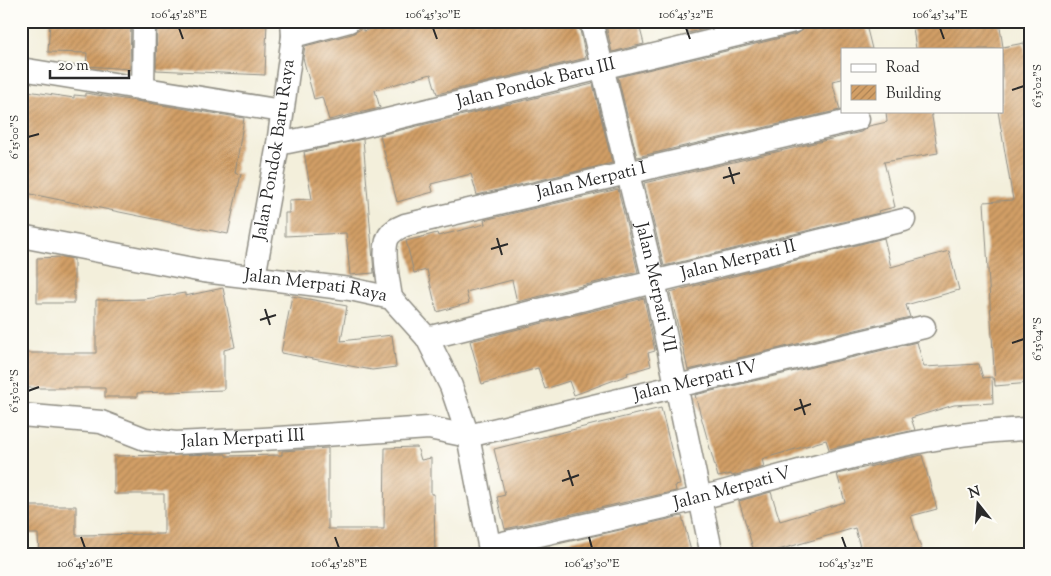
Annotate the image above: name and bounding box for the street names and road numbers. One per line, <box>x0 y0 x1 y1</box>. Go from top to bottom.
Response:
street label: Jalan Pondok Baru III <box>453 52 618 116</box>
street label: Jalan Pondok Baru Raya <box>248 58 303 243</box>
street label: Jalan Merpati I <box>533 156 649 207</box>
street label: Jalan Merpati VII <box>627 219 682 355</box>
street label: Jalan Merpati II <box>677 234 799 288</box>
street label: Jalan Merpati Raya <box>242 263 390 310</box>
street label: Jalan Merpati IV <box>630 354 761 409</box>
street label: Jalan Merpati III <box>180 423 306 456</box>
street label: Jalan Merpati V <box>670 461 794 517</box>

